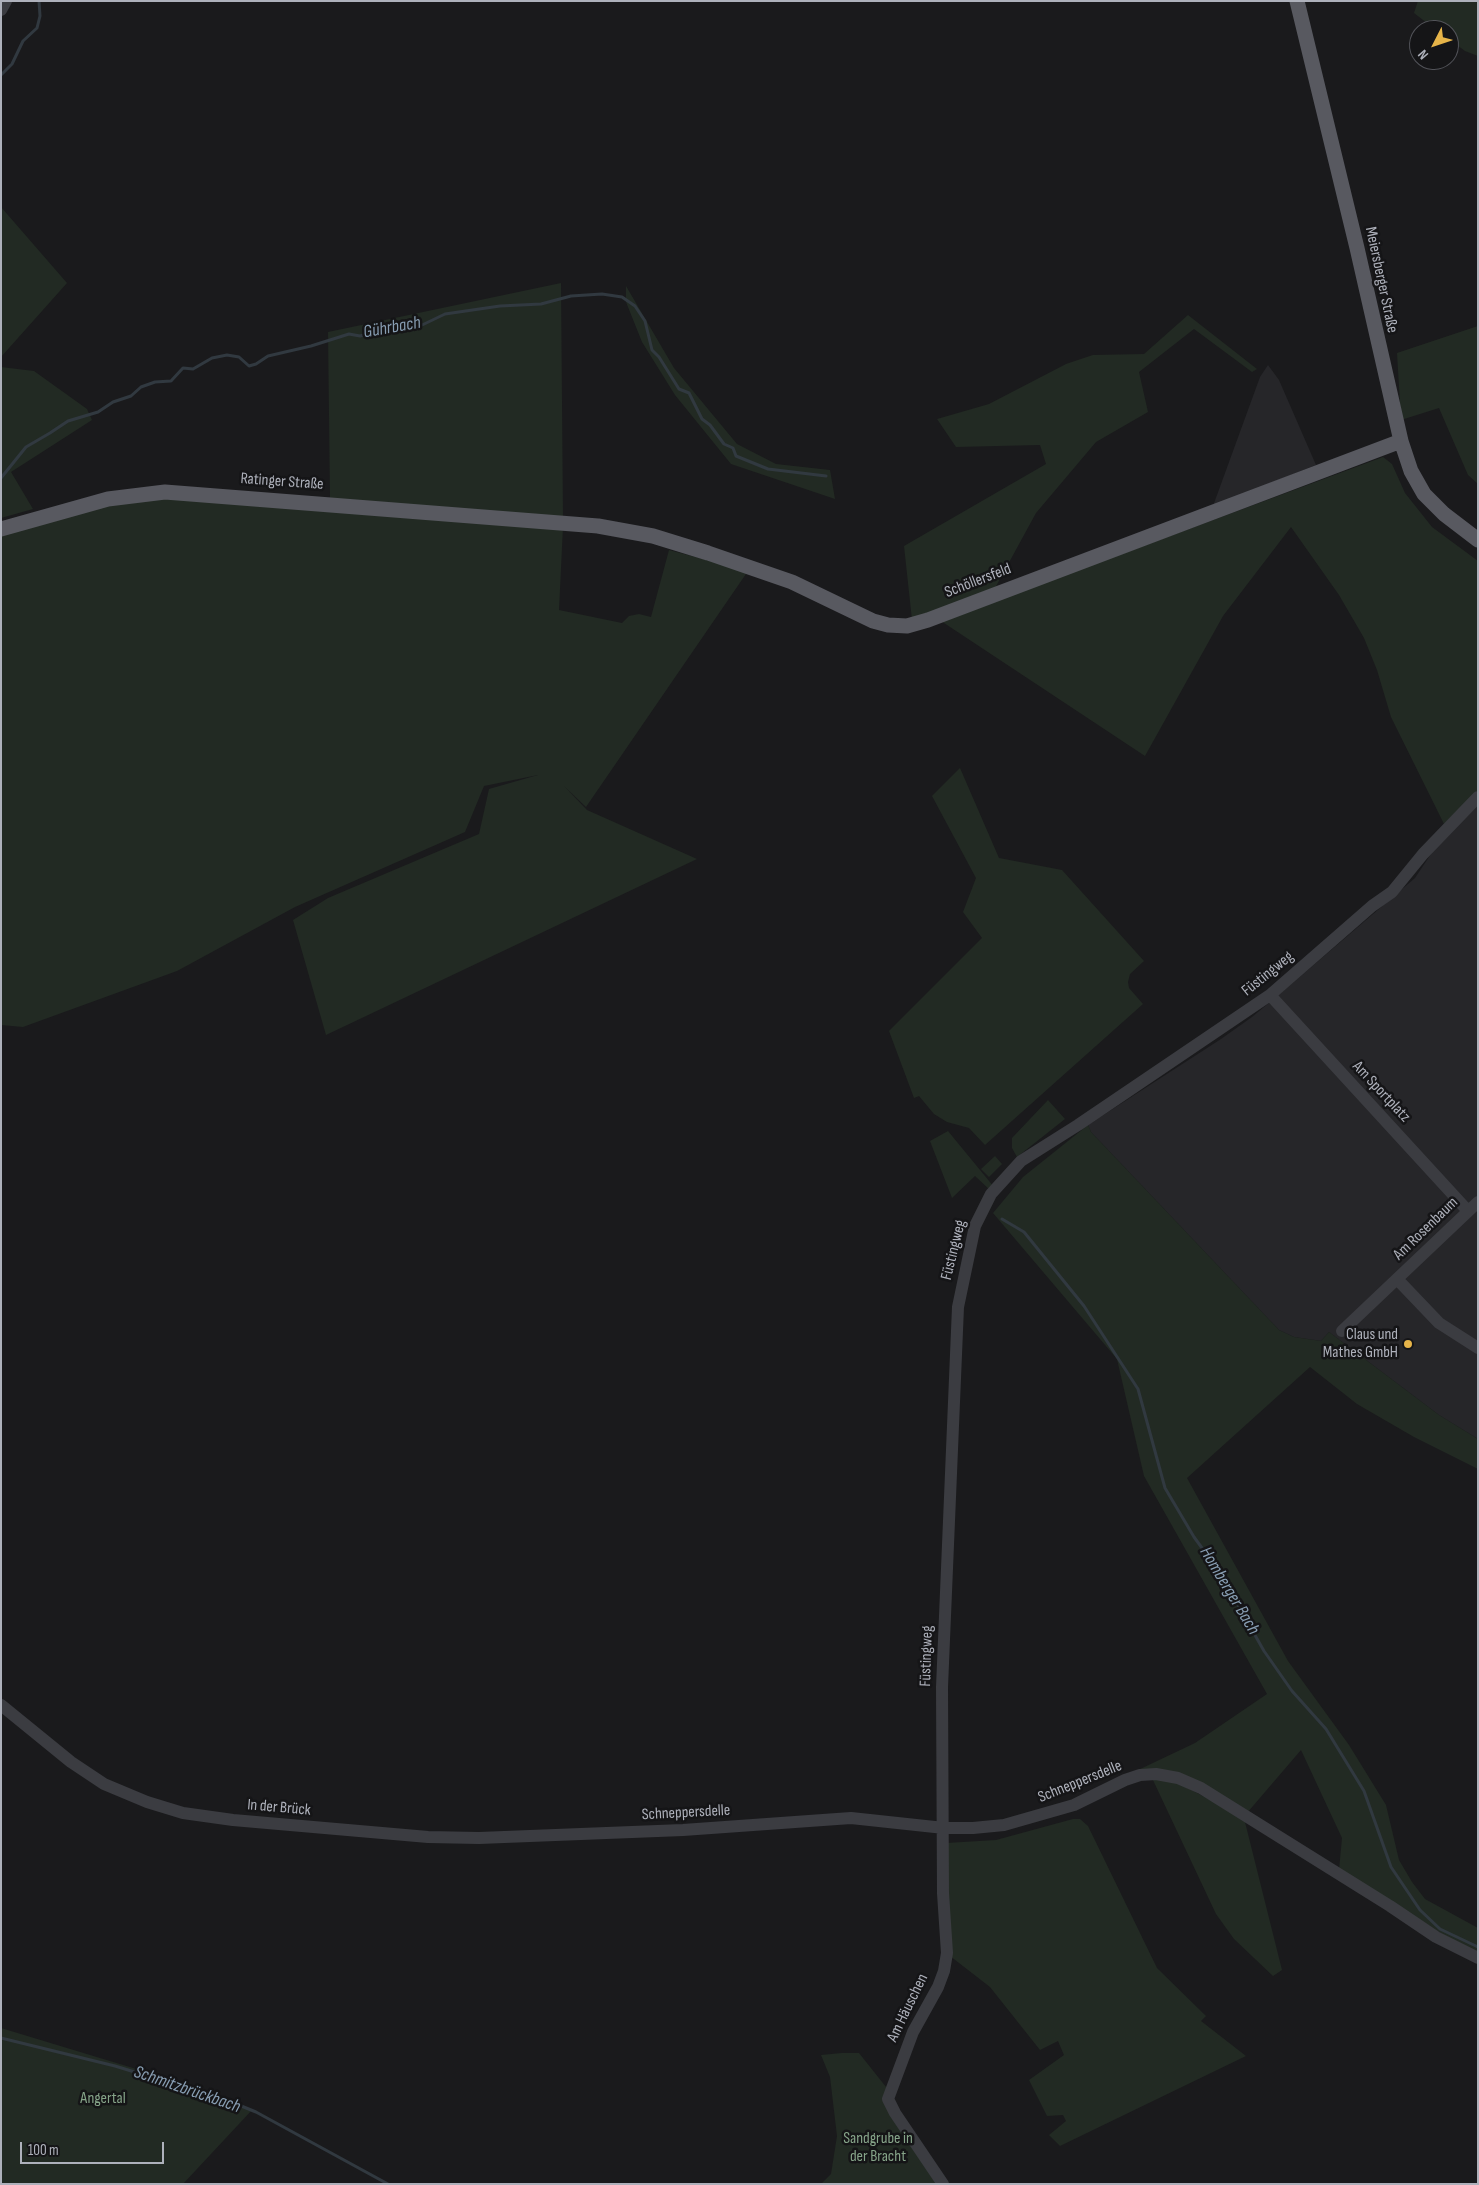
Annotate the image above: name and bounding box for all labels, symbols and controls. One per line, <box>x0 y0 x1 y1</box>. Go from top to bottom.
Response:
north arrow <box>1409 20 1459 70</box>
text: N <box>1414 46 1432 63</box>
street label: Meiersberger Straße <box>1360 225 1402 335</box>
water label: Gührbach <box>362 312 422 344</box>
street label: Ratinger Straße <box>240 470 324 494</box>
street label: Schöllersfeld <box>942 560 1014 602</box>
street label: Füstingweg <box>1238 947 1298 1001</box>
street label: Am Sportplatz <box>1348 1058 1414 1126</box>
street label: Am Rosenbaum <box>1390 1193 1462 1265</box>
street label: Füstingweg <box>937 1218 971 1282</box>
place label: Claus und Mathes GmbH <box>1323 1325 1398 1363</box>
marker: Claus und Mathes GmbH <box>1402 1338 1414 1350</box>
water label: Homberger Bach <box>1194 1543 1264 1639</box>
street label: Füstingweg <box>916 1625 938 1687</box>
street label: Schneppersdelle <box>1035 1756 1125 1808</box>
street label: In der Brück <box>246 1796 312 1820</box>
street label: Schneppersdelle <box>641 1801 731 1825</box>
street label: Am Häuschen <box>883 1971 933 2045</box>
water label: Schmitzbrückbach <box>131 2062 243 2118</box>
park label: Angertal <box>80 2089 126 2109</box>
park label: Sandgrube in der Bracht <box>843 2129 913 2167</box>
scale bar <box>22 2132 166 2164</box>
text: 100 m <box>28 2141 59 2160</box>

